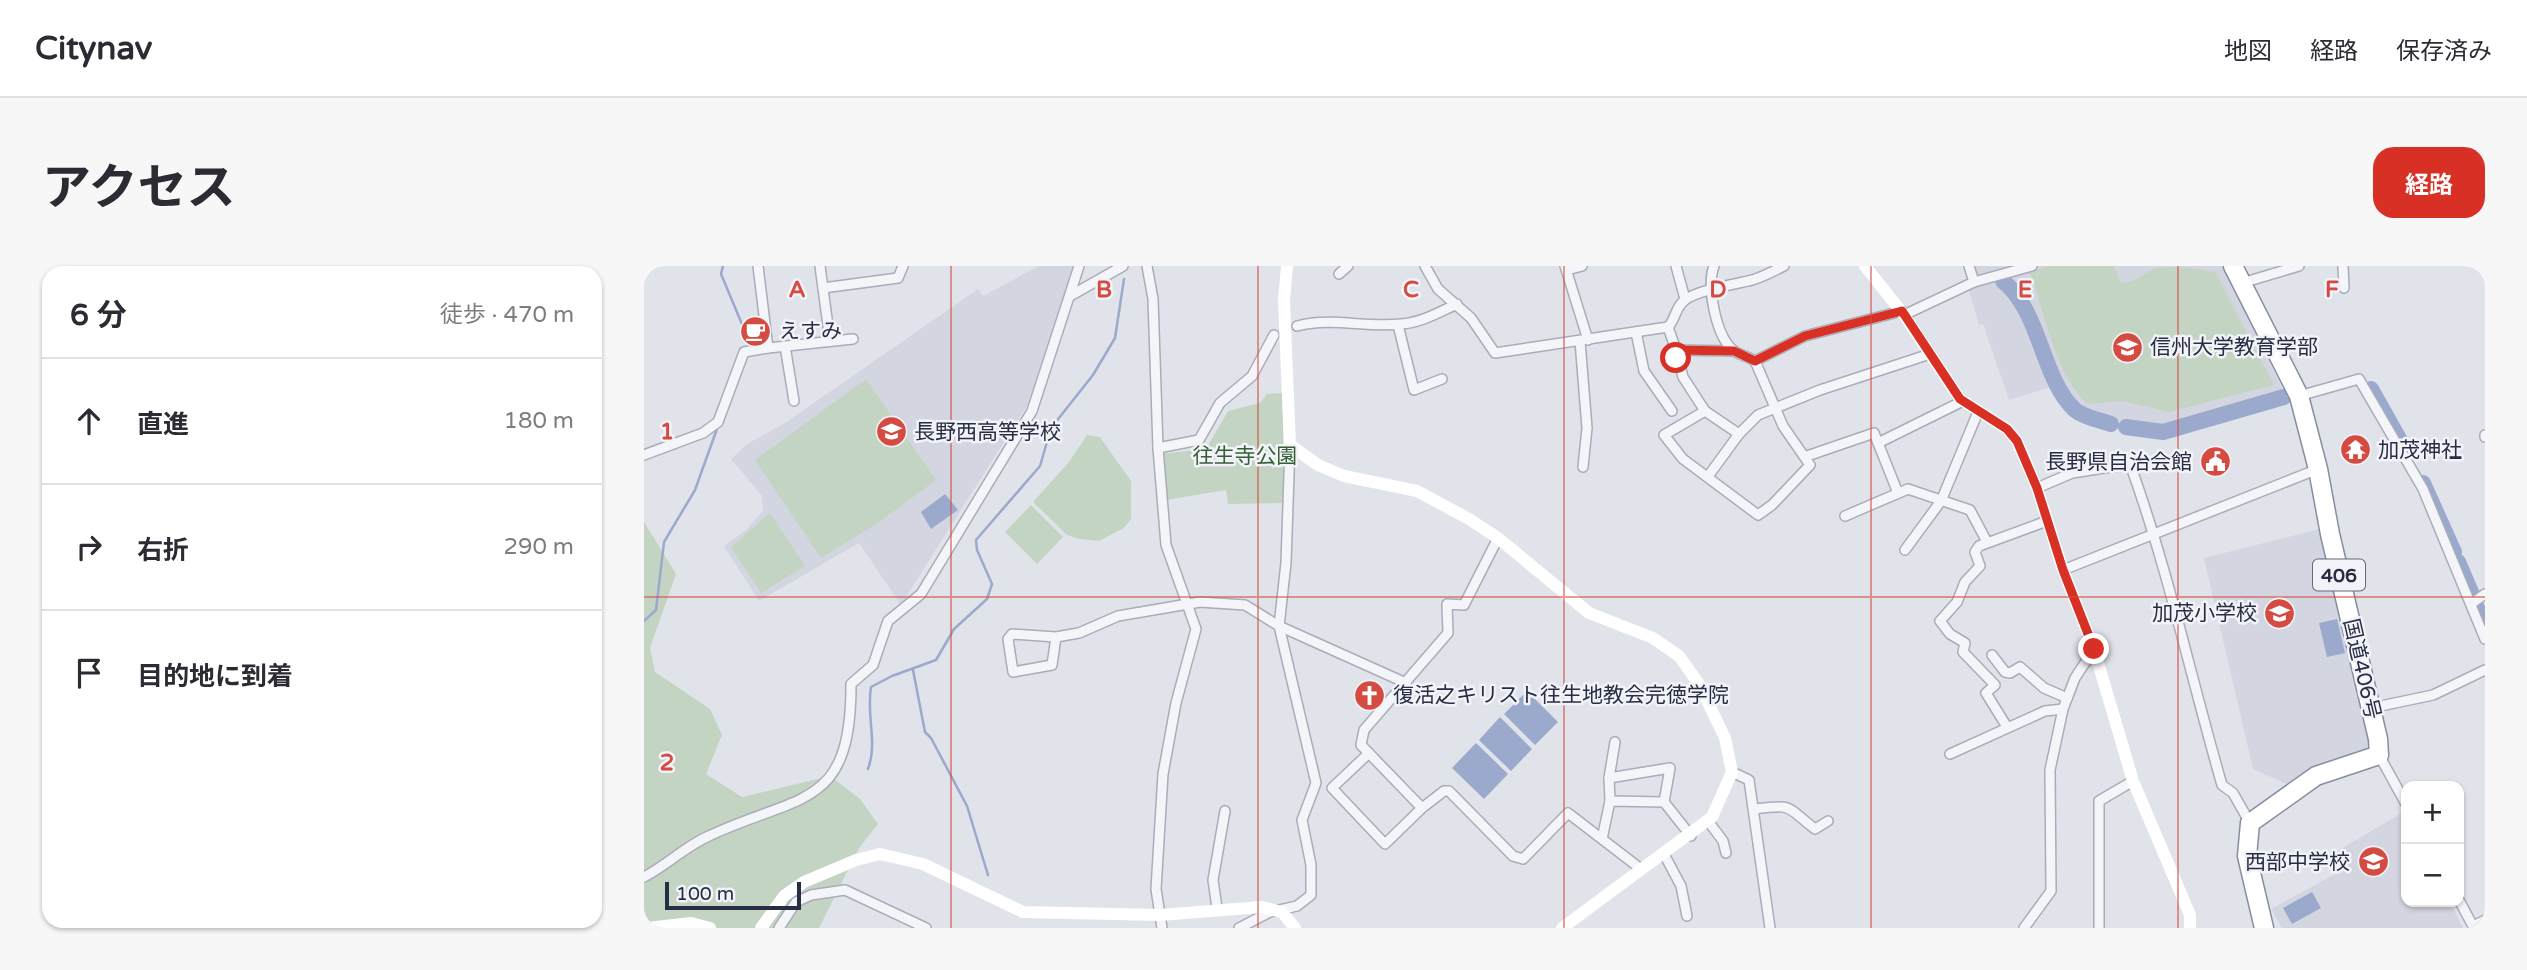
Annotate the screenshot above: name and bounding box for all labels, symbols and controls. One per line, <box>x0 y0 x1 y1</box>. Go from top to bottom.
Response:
text: Citynav <box>35 29 152 68</box>
text: 地図 <box>2224 37 2272 66</box>
text: 経路 <box>2310 37 2358 66</box>
text: 保存済み <box>2396 37 2492 66</box>
button: 経路 <box>2373 147 2485 218</box>
text: アクセス <box>42 159 236 218</box>
text: A <box>788 276 806 304</box>
text: B <box>1096 276 1112 304</box>
text: C <box>1403 276 1419 304</box>
text: D <box>1709 276 1727 304</box>
text: E <box>2018 276 2032 304</box>
text: F <box>2325 276 2339 304</box>
text: 6 分 <box>70 297 127 334</box>
text: 徒歩 · 470 m <box>440 301 574 329</box>
cafe icon: えすみ <box>739 314 773 348</box>
place label: えすみ <box>779 319 842 344</box>
school or university icon: 信州大学教育学部 <box>2110 330 2144 364</box>
place label: 信州大学教育学部 <box>2150 335 2318 360</box>
route start <box>1660 342 1691 373</box>
icon: ahead <box>70 402 108 440</box>
text: 180 m <box>504 407 574 435</box>
text: 直進 <box>137 409 189 440</box>
school or university icon: 長野西高等学校 <box>874 415 908 449</box>
text: 1 <box>660 418 674 446</box>
place label: 長野西高等学校 <box>914 420 1061 445</box>
temple icon: 加茂神社 <box>2338 433 2372 467</box>
place label: 加茂神社 <box>2378 438 2462 463</box>
park label: 往生寺公園 <box>1193 444 1298 469</box>
public building icon: 長野県自治会館 <box>2198 445 2232 479</box>
place label: 長野県自治会館 <box>2045 450 2192 475</box>
icon: right <box>70 528 108 566</box>
text: 290 m <box>504 533 574 561</box>
text: 右折 <box>137 535 189 566</box>
road number: 406 <box>2313 560 2365 590</box>
school or university icon: 加茂小学校 <box>2263 596 2297 630</box>
place label: 加茂小学校 <box>2152 601 2257 626</box>
street label: 国道406号 <box>2338 616 2385 722</box>
route end <box>2078 633 2109 664</box>
icon: arrive <box>70 654 108 692</box>
text: 目的地に到着 <box>137 661 293 692</box>
church icon: 復活之キリスト往生地教会完徳学院 <box>1353 678 1387 712</box>
place label: 復活之キリスト往生地教会完徳学院 <box>1393 683 1729 708</box>
text: 2 <box>660 749 674 777</box>
map controls <box>2401 781 2464 907</box>
button: + <box>2401 781 2464 844</box>
button: − <box>2401 844 2464 907</box>
school or university icon: 西部中学校 <box>2356 845 2390 879</box>
place label: 西部中学校 <box>2245 850 2350 875</box>
scale bar <box>665 879 802 911</box>
text: 100 m <box>676 883 734 905</box>

